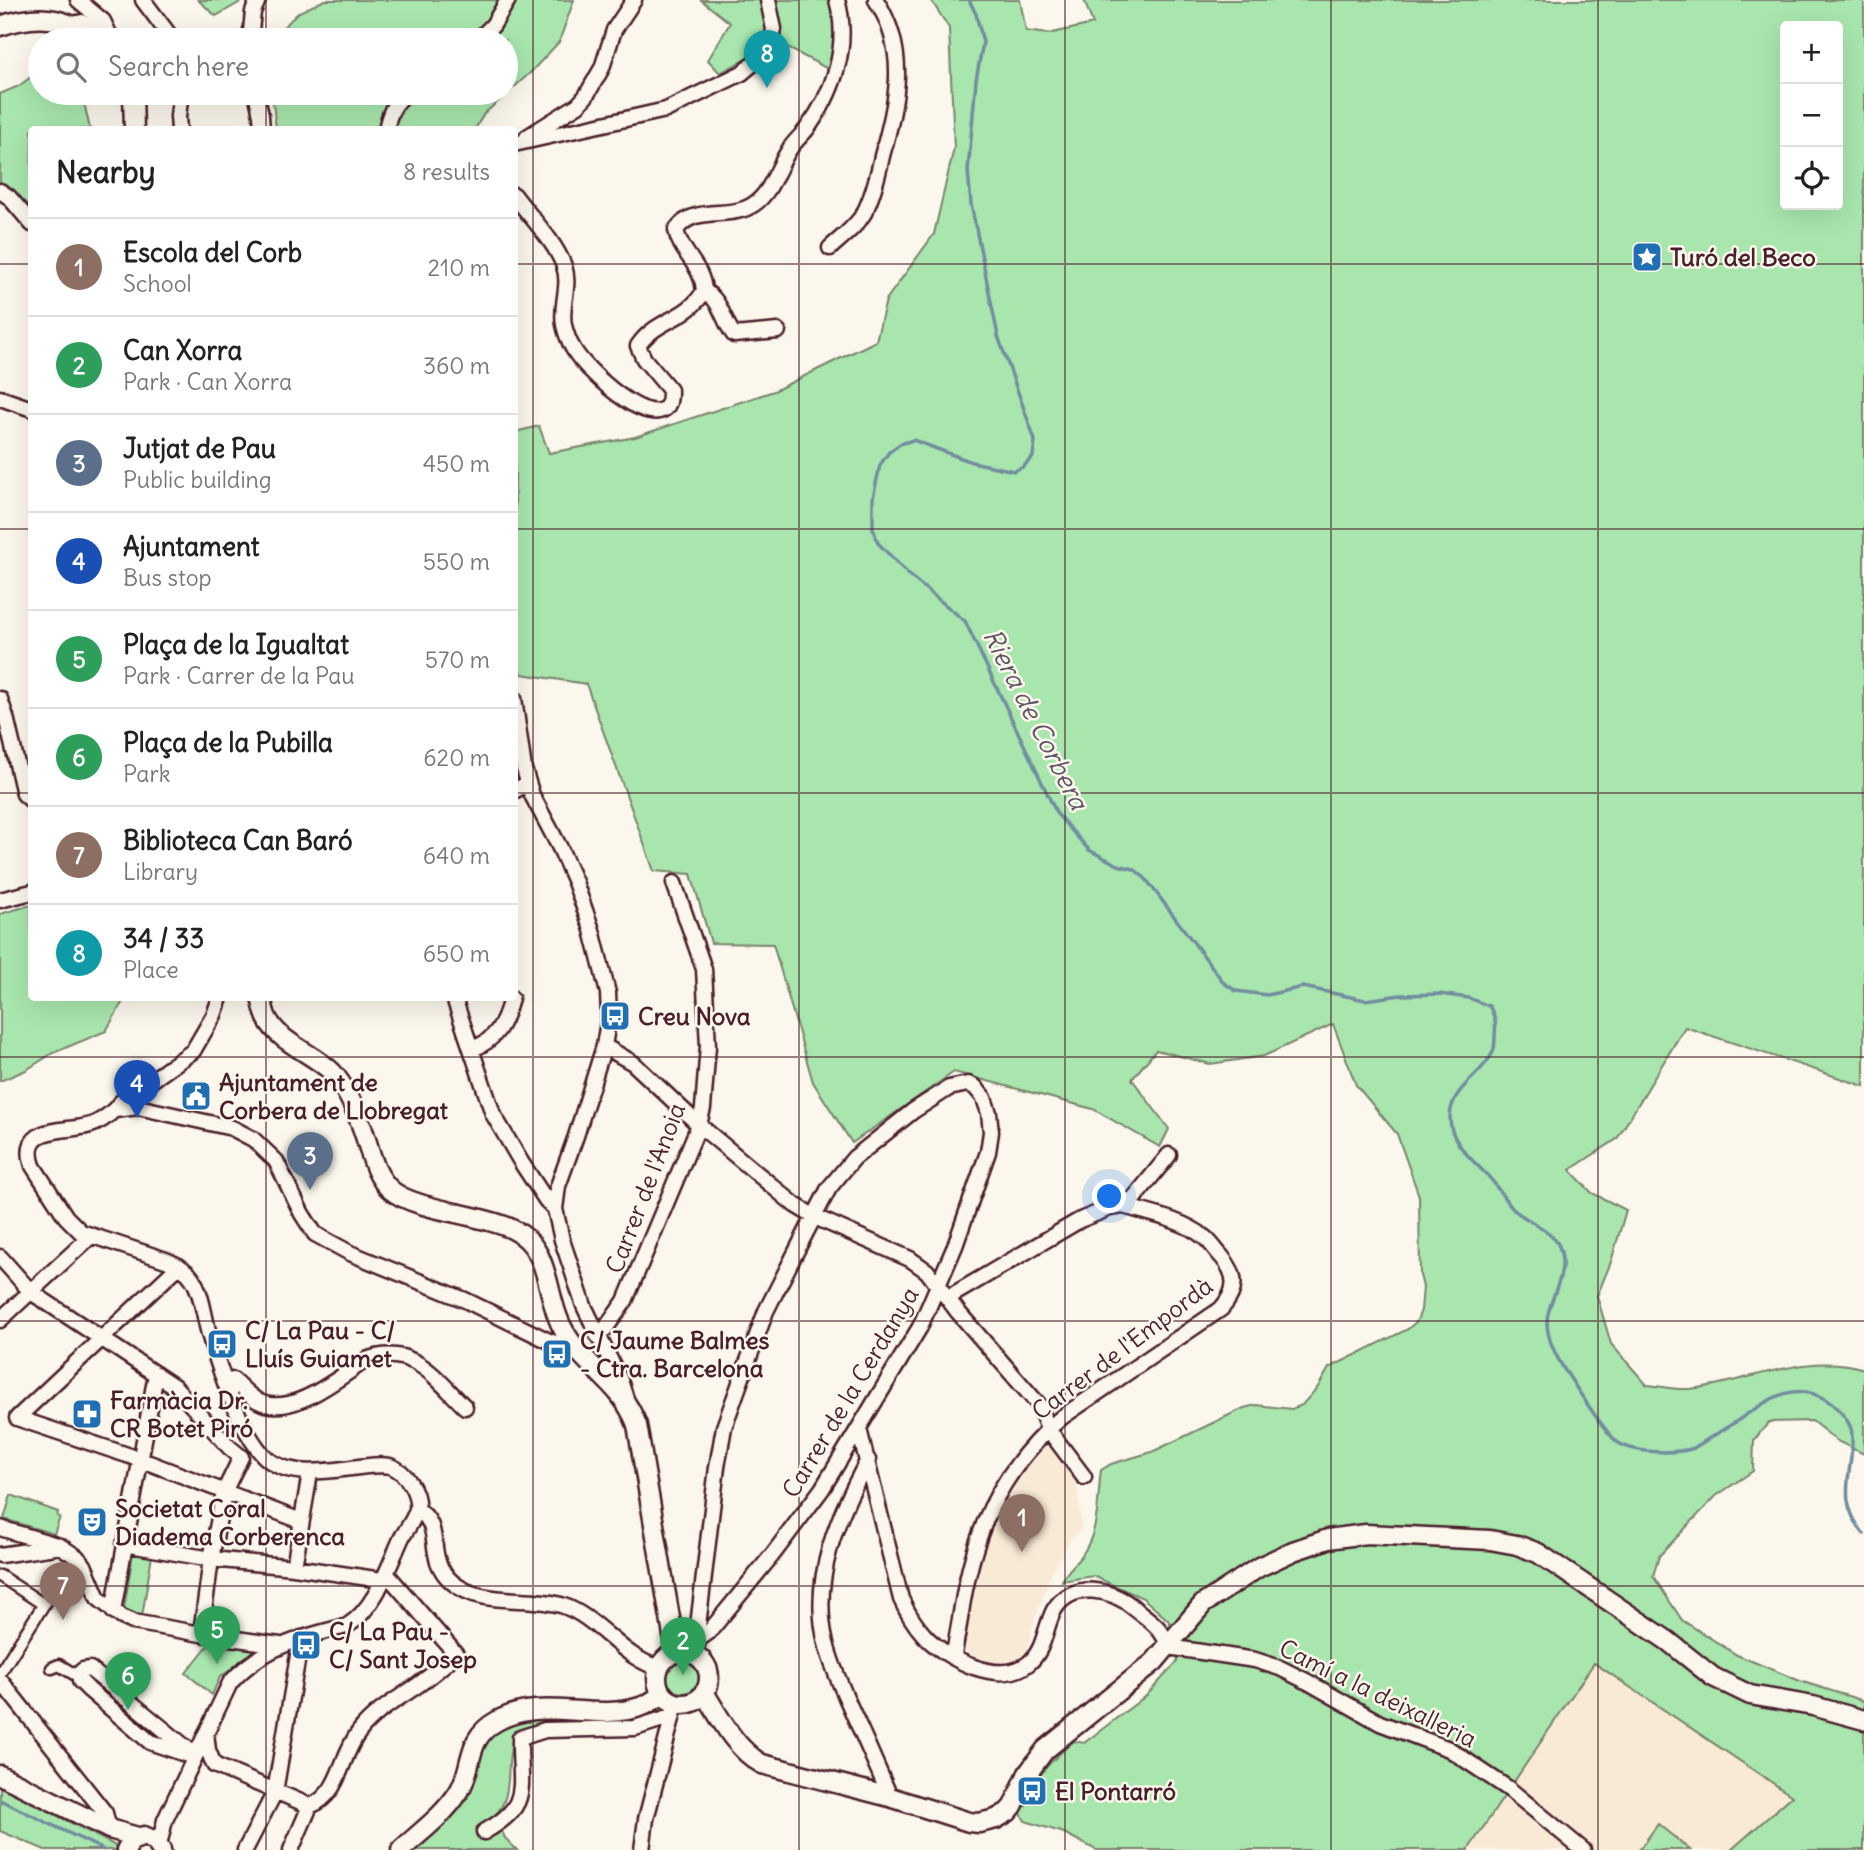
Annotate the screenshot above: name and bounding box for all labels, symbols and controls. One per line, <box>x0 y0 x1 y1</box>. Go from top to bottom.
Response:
map controls <box>1780 21 1843 210</box>
button: + <box>1780 21 1843 84</box>
search box <box>28 28 518 105</box>
pin: 8 <box>744 30 790 88</box>
icon: search <box>52 48 90 86</box>
text: Search here <box>108 50 249 83</box>
button: − <box>1780 84 1843 147</box>
button: locate <box>1780 147 1843 210</box>
text: Nearby <box>56 153 156 191</box>
text: 8 results <box>403 157 490 186</box>
text: Escola del Corb <box>123 236 302 269</box>
place icon: Turó del Beco <box>1630 240 1664 274</box>
place label: Turó del Beco <box>1670 242 1816 272</box>
text: 1 <box>74 253 84 282</box>
text: 210 m <box>427 253 490 282</box>
text: School <box>123 269 192 298</box>
text: Can Xorra <box>123 334 242 367</box>
text: 2 <box>73 351 85 380</box>
text: 360 m <box>423 351 490 380</box>
text: Park · Can Xorra <box>123 367 292 396</box>
text: Jutjat de Pau <box>123 432 276 465</box>
text: 3 <box>72 449 86 478</box>
text: 450 m <box>423 449 490 478</box>
text: Public building <box>123 465 272 494</box>
text: Ajuntament <box>123 530 260 563</box>
text: 4 <box>72 547 86 576</box>
text: 550 m <box>423 547 490 576</box>
text: Bus stop <box>123 563 212 592</box>
water label: Riera de Corbera <box>976 623 1096 816</box>
text: Plaça de la Igualtat <box>123 628 349 661</box>
text: 5 <box>72 645 86 674</box>
text: 570 m <box>425 645 490 674</box>
text: Park · Carrer de la Pau <box>123 661 355 690</box>
text: Plaça de la Pubilla <box>123 726 333 759</box>
text: 6 <box>72 743 86 772</box>
text: 620 m <box>423 743 490 772</box>
text: Park <box>123 759 171 788</box>
text: Biblioteca Can Baró <box>123 824 353 857</box>
text: 7 <box>73 841 85 870</box>
text: 640 m <box>423 841 490 870</box>
text: Library <box>123 857 198 886</box>
text: 34 / 33 <box>123 922 204 955</box>
text: 8 <box>72 939 86 968</box>
text: 650 m <box>423 939 490 968</box>
text: Place <box>123 955 179 984</box>
bus stop icon: Creu Nova <box>598 999 632 1033</box>
place label: Creu Nova <box>638 1001 751 1031</box>
pin: 4 <box>114 1060 160 1118</box>
place label: Ajuntament de Corbera de Llobregat <box>219 1067 449 1125</box>
public building icon: Ajuntament de Corbera de Llobregat <box>179 1079 213 1113</box>
street label: Carrer de l'Anoia <box>599 1099 691 1277</box>
pin: 3 <box>287 1132 333 1190</box>
your location <box>1092 1179 1126 1213</box>
street label: Carrer de l'Empordà <box>1026 1270 1218 1426</box>
street label: Carrer de la Cerdanya <box>775 1281 925 1503</box>
place label: C/ La Pau - C/ Lluís Guiamet <box>245 1315 395 1373</box>
place label: C/ Jaume Balmes - Ctra. Barcelona <box>580 1325 769 1383</box>
bus stop icon: C/ La Pau - C/ Lluís Guiamet <box>205 1327 239 1361</box>
bus stop icon: C/ Jaume Balmes - Ctra. Barcelona <box>540 1337 574 1371</box>
place label: Farmàcia Dr. CR Botet Piró <box>110 1385 253 1443</box>
pharmacy icon: Farmàcia Dr. CR Botet Piró <box>70 1397 104 1431</box>
place label: Societat Coral Diadema Corberenca <box>115 1493 345 1551</box>
pin: 1 <box>999 1494 1045 1552</box>
theatre icon: Societat Coral Diadema Corberenca <box>75 1505 109 1539</box>
pin: 7 <box>40 1562 86 1620</box>
pin: 5 <box>194 1606 240 1664</box>
place label: C/ La Pau - C/ Sant Josep <box>329 1616 477 1674</box>
pin: 2 <box>660 1617 706 1675</box>
bus stop icon: C/ La Pau - C/ Sant Josep <box>289 1628 323 1662</box>
street label: Camí a la deixalleria <box>1275 1632 1481 1754</box>
pin: 6 <box>105 1652 151 1710</box>
bus stop icon: El Pontarró <box>1015 1774 1049 1808</box>
place label: El Pontarró <box>1055 1776 1176 1806</box>

